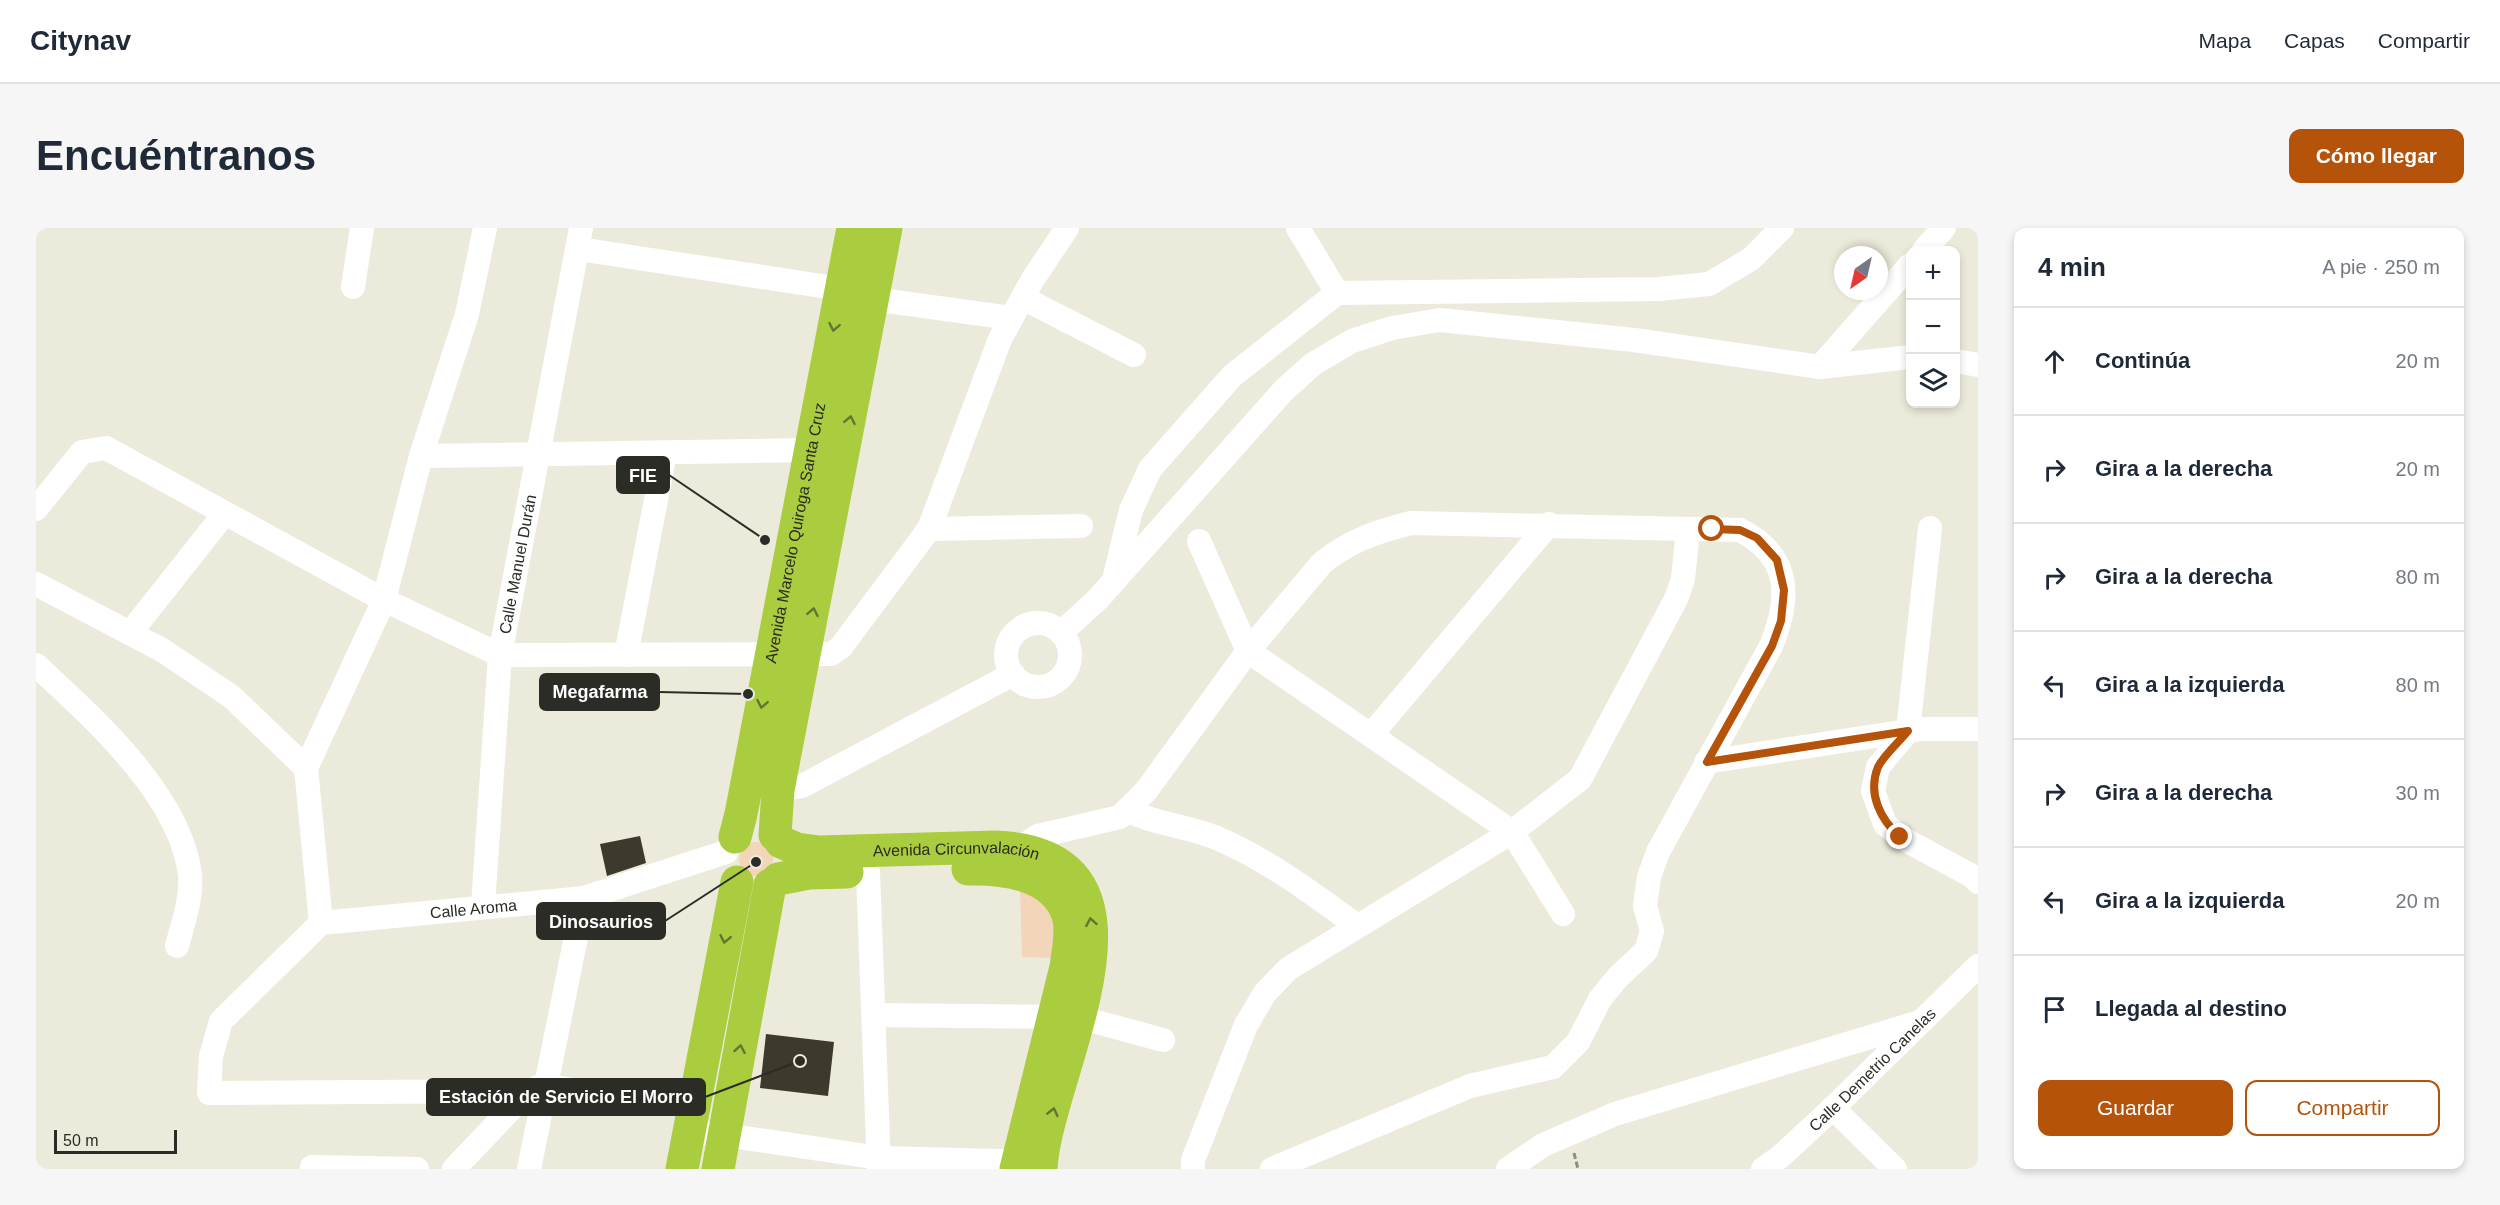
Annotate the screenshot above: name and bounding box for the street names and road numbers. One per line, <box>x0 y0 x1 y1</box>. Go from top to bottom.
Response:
street label: Avenida Marcelo Quiroga Santa Cruz <box>762 401 828 665</box>
street label: Calle Manuel Durán <box>496 493 539 635</box>
street label: Avenida Circunvalación <box>873 838 1042 863</box>
street label: Calle Aroma <box>429 896 518 921</box>
street label: Calle Demetrio Canelas <box>1806 1004 1939 1134</box>

